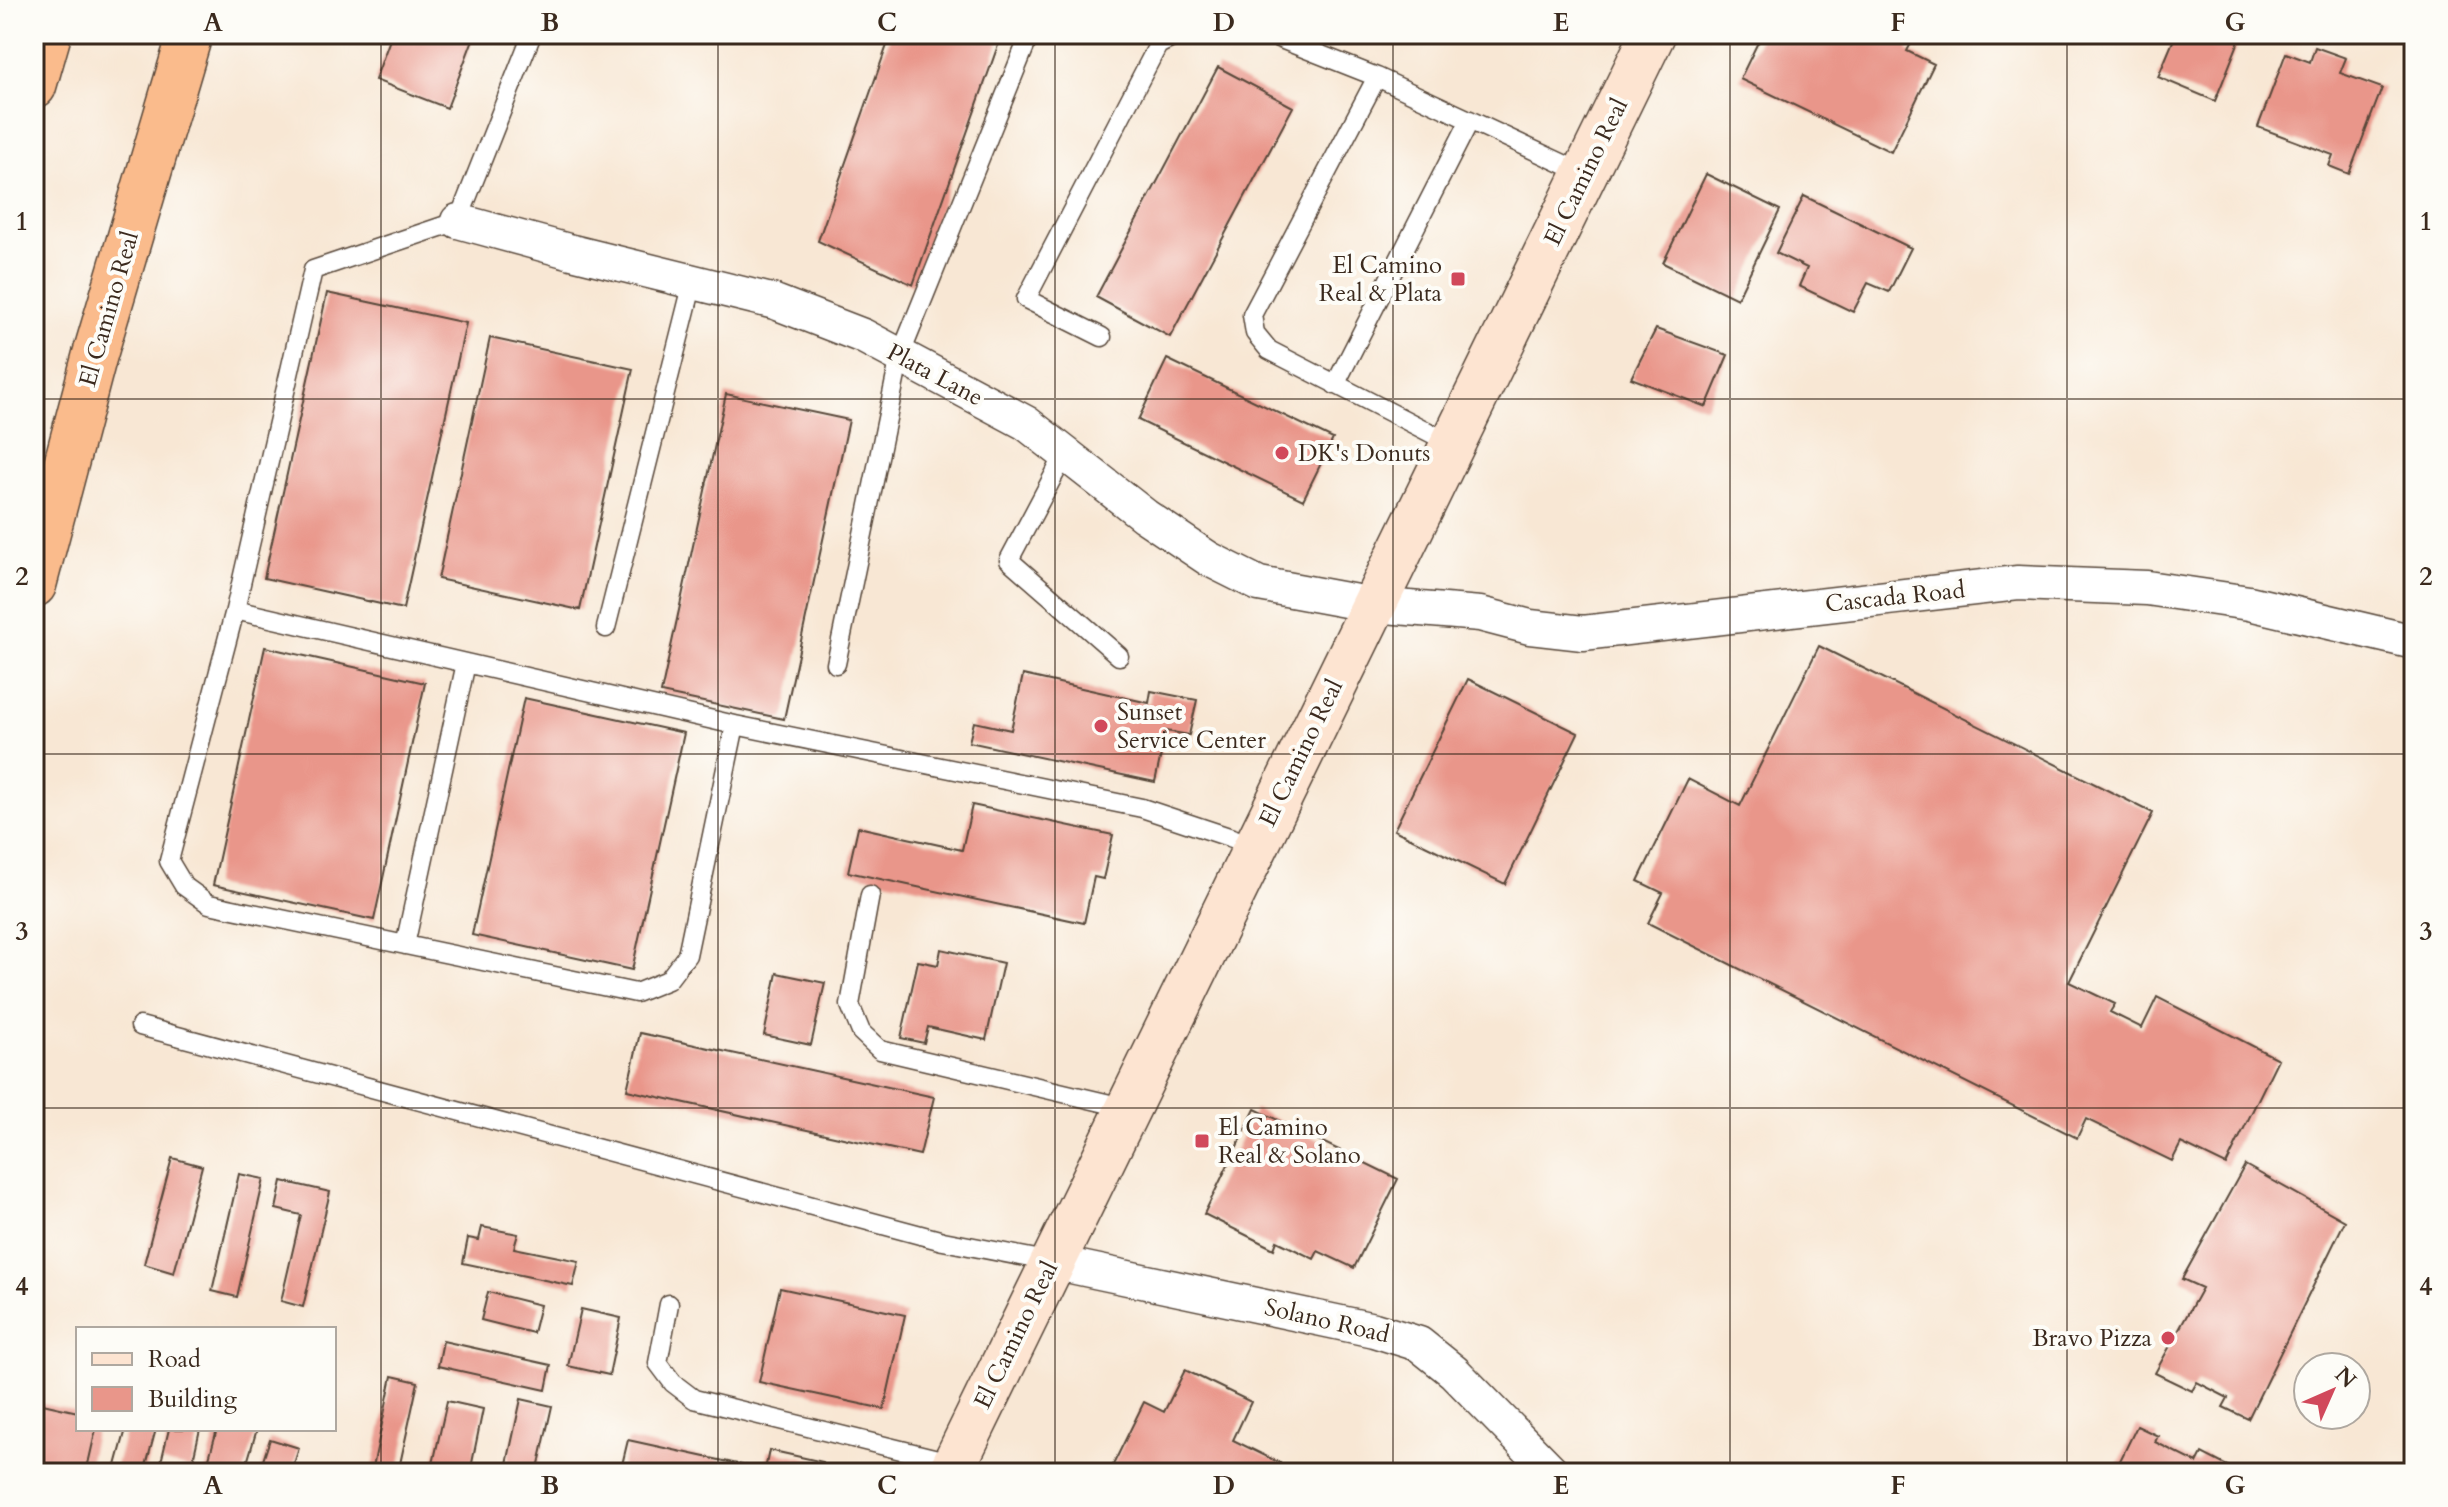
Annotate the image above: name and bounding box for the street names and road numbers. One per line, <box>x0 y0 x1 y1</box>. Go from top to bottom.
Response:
street label: El Camino Real <box>1536 93 1636 251</box>
street label: El Camino Real <box>71 227 147 391</box>
street label: Plata Lane <box>881 336 989 414</box>
street label: Cascada Road <box>1823 573 1967 621</box>
street label: El Camino Real <box>1251 674 1351 832</box>
street label: El Camino Real <box>966 1256 1066 1414</box>
street label: Solano Road <box>1261 1291 1393 1351</box>

